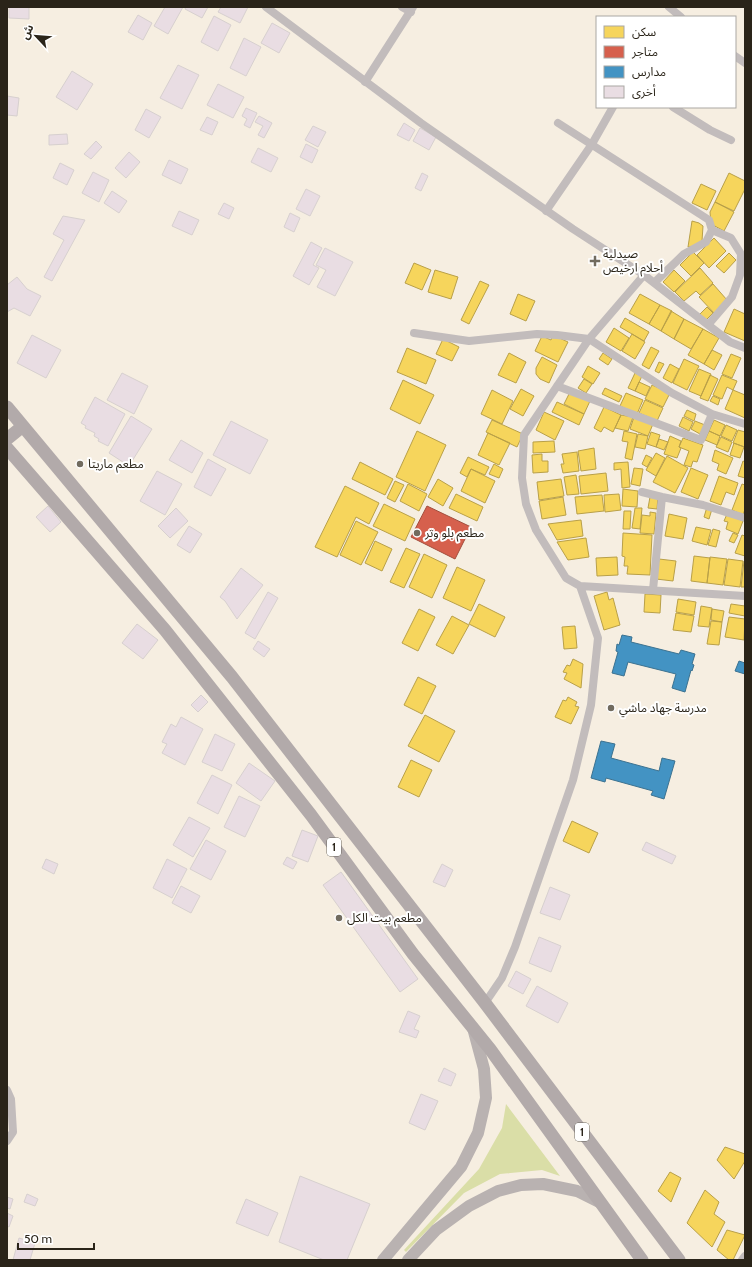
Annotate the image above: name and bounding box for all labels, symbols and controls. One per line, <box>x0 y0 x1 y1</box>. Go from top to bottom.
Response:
north arrow <box>16 16 56 56</box>
legend <box>596 16 736 108</box>
text: ش <box>17 22 37 41</box>
text: سكن <box>632 24 656 39</box>
text: متاجر <box>631 44 658 59</box>
text: مدارس <box>632 64 666 79</box>
text: أخرى <box>632 84 656 99</box>
place label: صيدلية أحلام ارخيص <box>603 246 663 277</box>
marker: صيدلية أحلام ارخيص <box>590 256 600 266</box>
place label: مطعم ماريتا <box>88 456 144 473</box>
marker: مطعم ماريتا <box>75 459 85 469</box>
place label: مطعم بلو وتر <box>424 525 484 542</box>
marker: مطعم بلو وتر <box>412 528 422 538</box>
place label: مدرسة جهاد ماشي <box>619 700 707 718</box>
marker: مدرسة جهاد ماشي <box>606 703 616 713</box>
road number: 1 <box>327 838 341 856</box>
place label: مطعم بيت الكل <box>347 910 422 927</box>
marker: مطعم بيت الكل <box>334 913 344 923</box>
road number: 1 <box>575 1123 589 1141</box>
scale bar <box>18 1225 94 1251</box>
text: 50 m <box>24 1231 52 1246</box>

